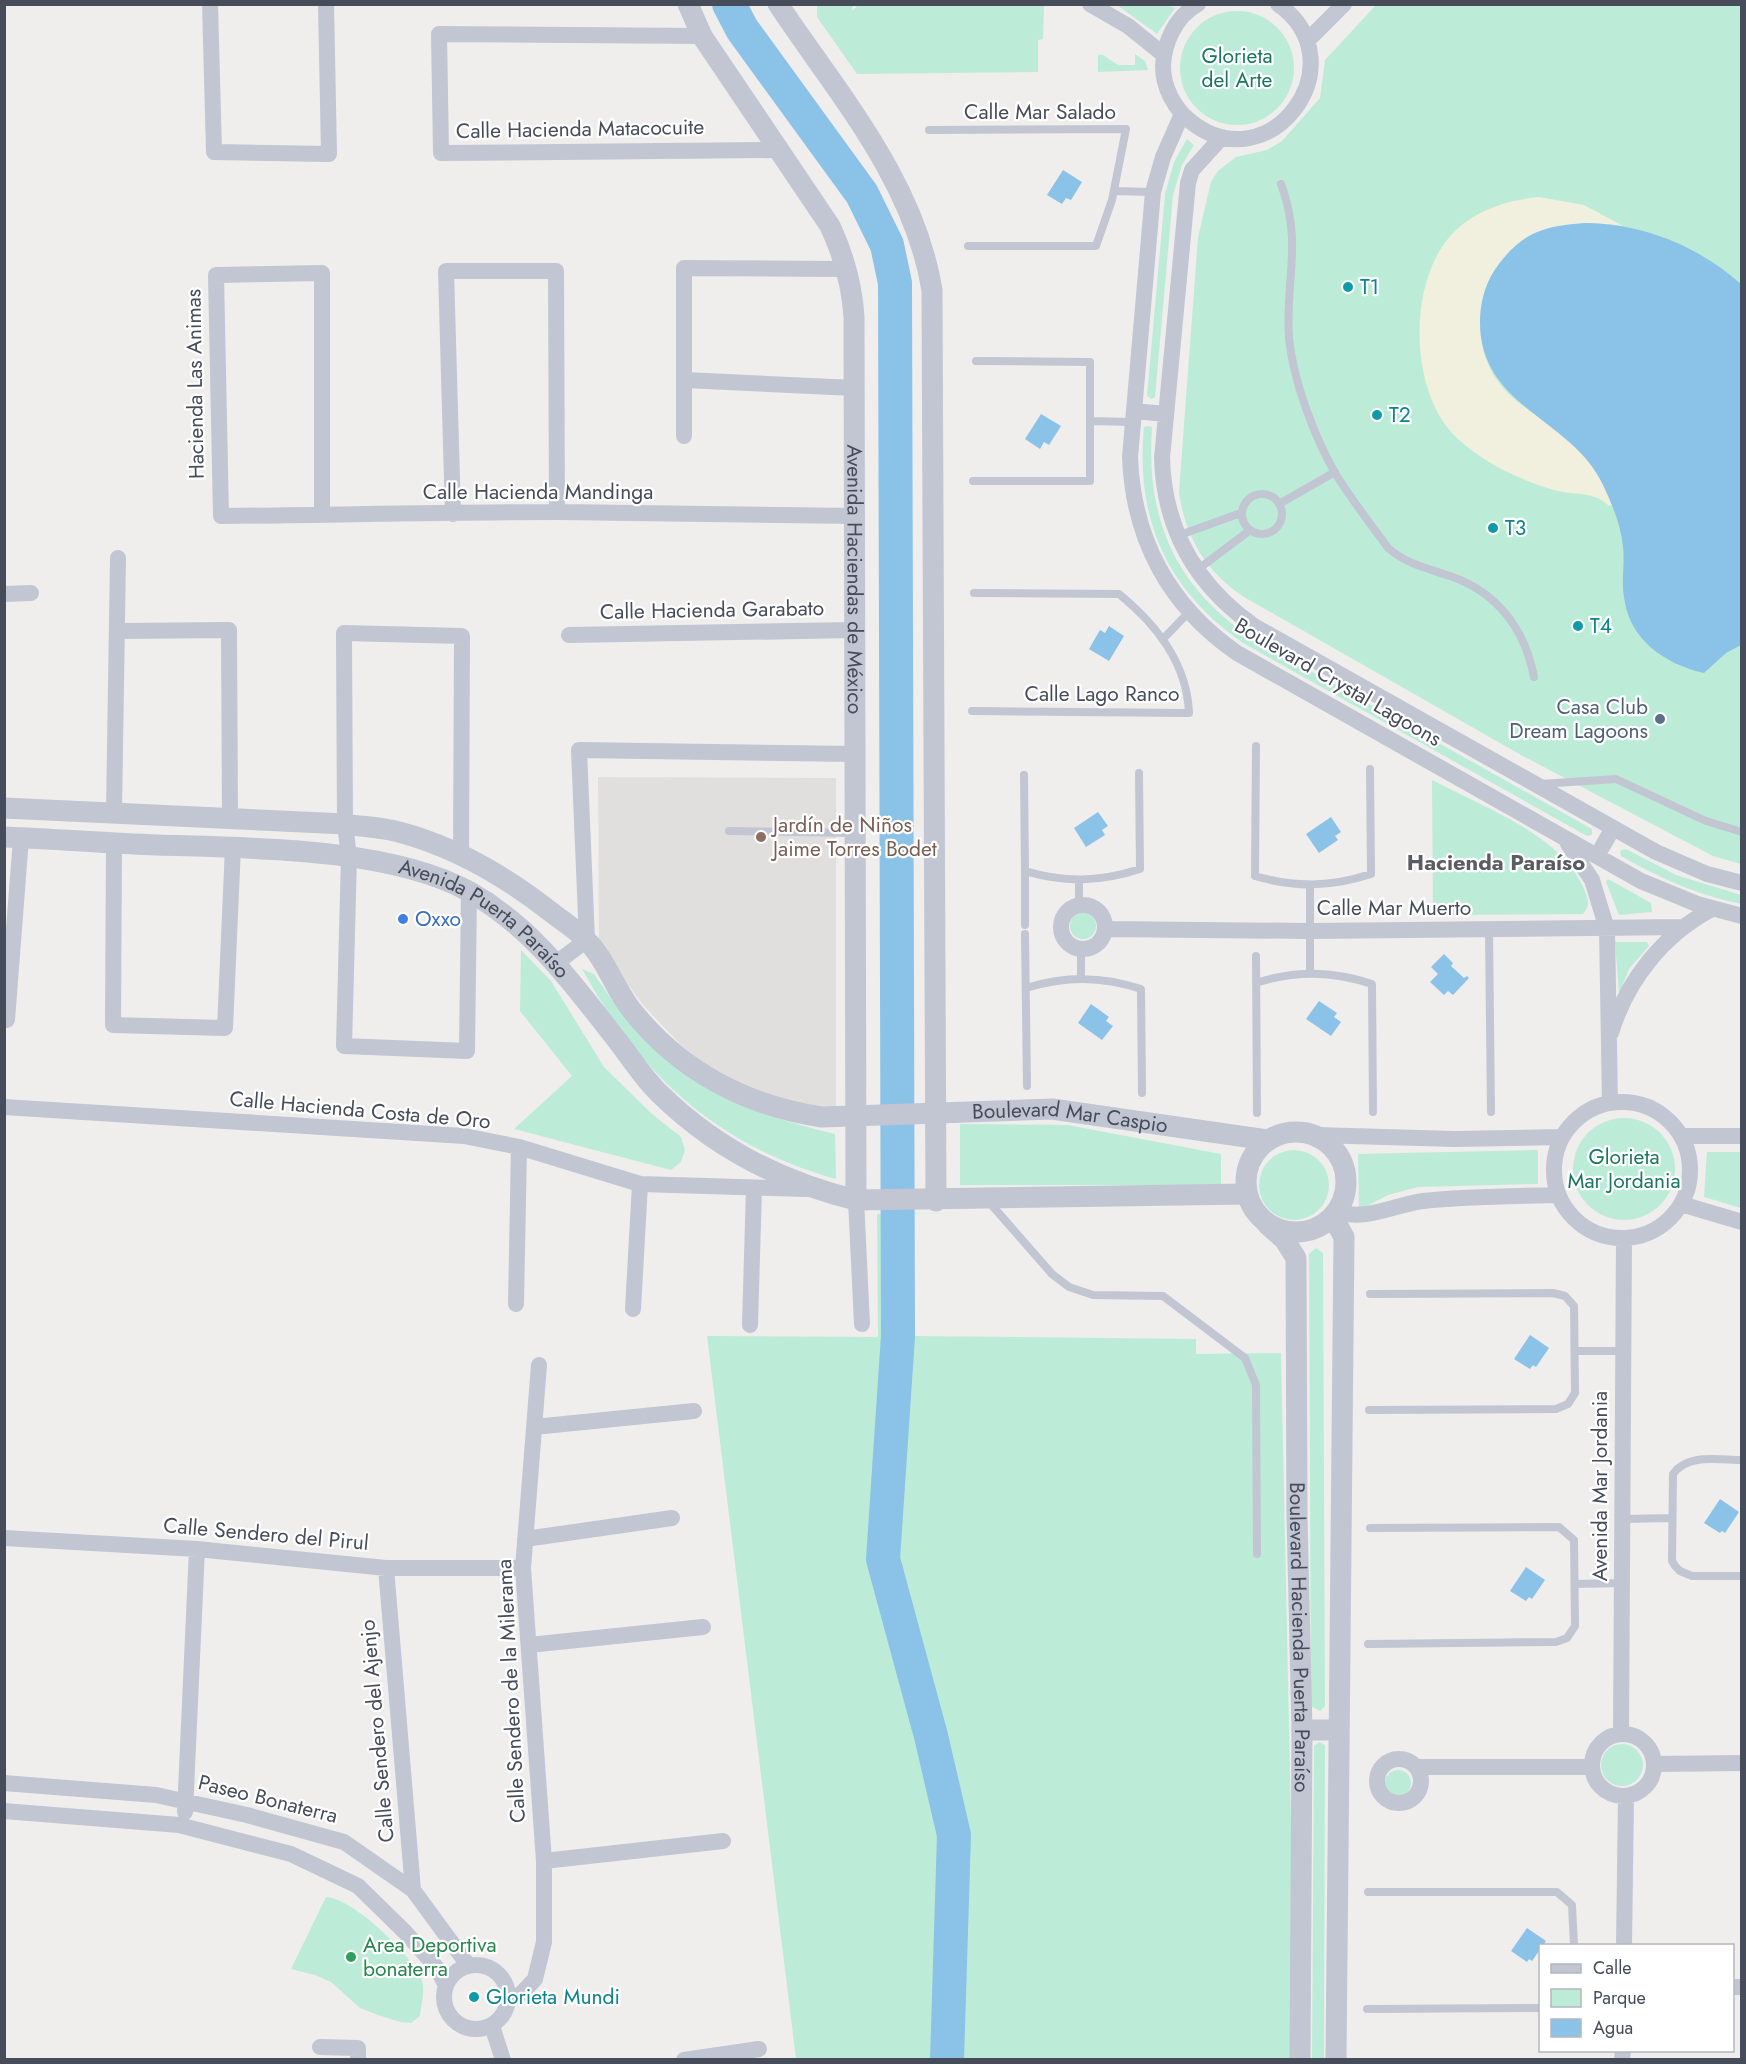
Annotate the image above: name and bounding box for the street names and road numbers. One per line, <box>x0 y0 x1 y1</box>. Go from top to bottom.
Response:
street label: Calle Mar Salado <box>964 97 1116 127</box>
street label: Calle Hacienda Matacocuite <box>456 112 705 146</box>
street label: Hacienda Las Animas <box>178 289 212 479</box>
street label: Avenida Haciendas de México <box>839 444 870 714</box>
street label: Calle Hacienda Mandinga <box>423 477 653 507</box>
street label: Calle Hacienda Garabato <box>600 593 824 627</box>
street label: Boulevard Crystal Lagoons <box>1229 610 1447 754</box>
street label: Calle Lago Ranco <box>1025 679 1179 709</box>
street label: Avenida Puerta Paraíso <box>395 851 577 985</box>
street label: Calle Mar Muerto <box>1317 893 1471 923</box>
street label: Calle Hacienda Costa de Oro <box>228 1084 492 1136</box>
street label: Boulevard Mar Caspio <box>971 1094 1170 1141</box>
street label: Avenida Mar Jordania <box>1585 1391 1615 1581</box>
street label: Boulevard Hacienda Puerta Paraíso <box>1282 1482 1317 1793</box>
street label: Calle Sendero del Pirul <box>162 1510 370 1558</box>
street label: Calle Sendero de la Milerama <box>489 1558 533 1824</box>
street label: Calle Sendero del Ajenjo <box>352 1618 402 1844</box>
street label: Paseo Bonaterra <box>195 1767 341 1831</box>

